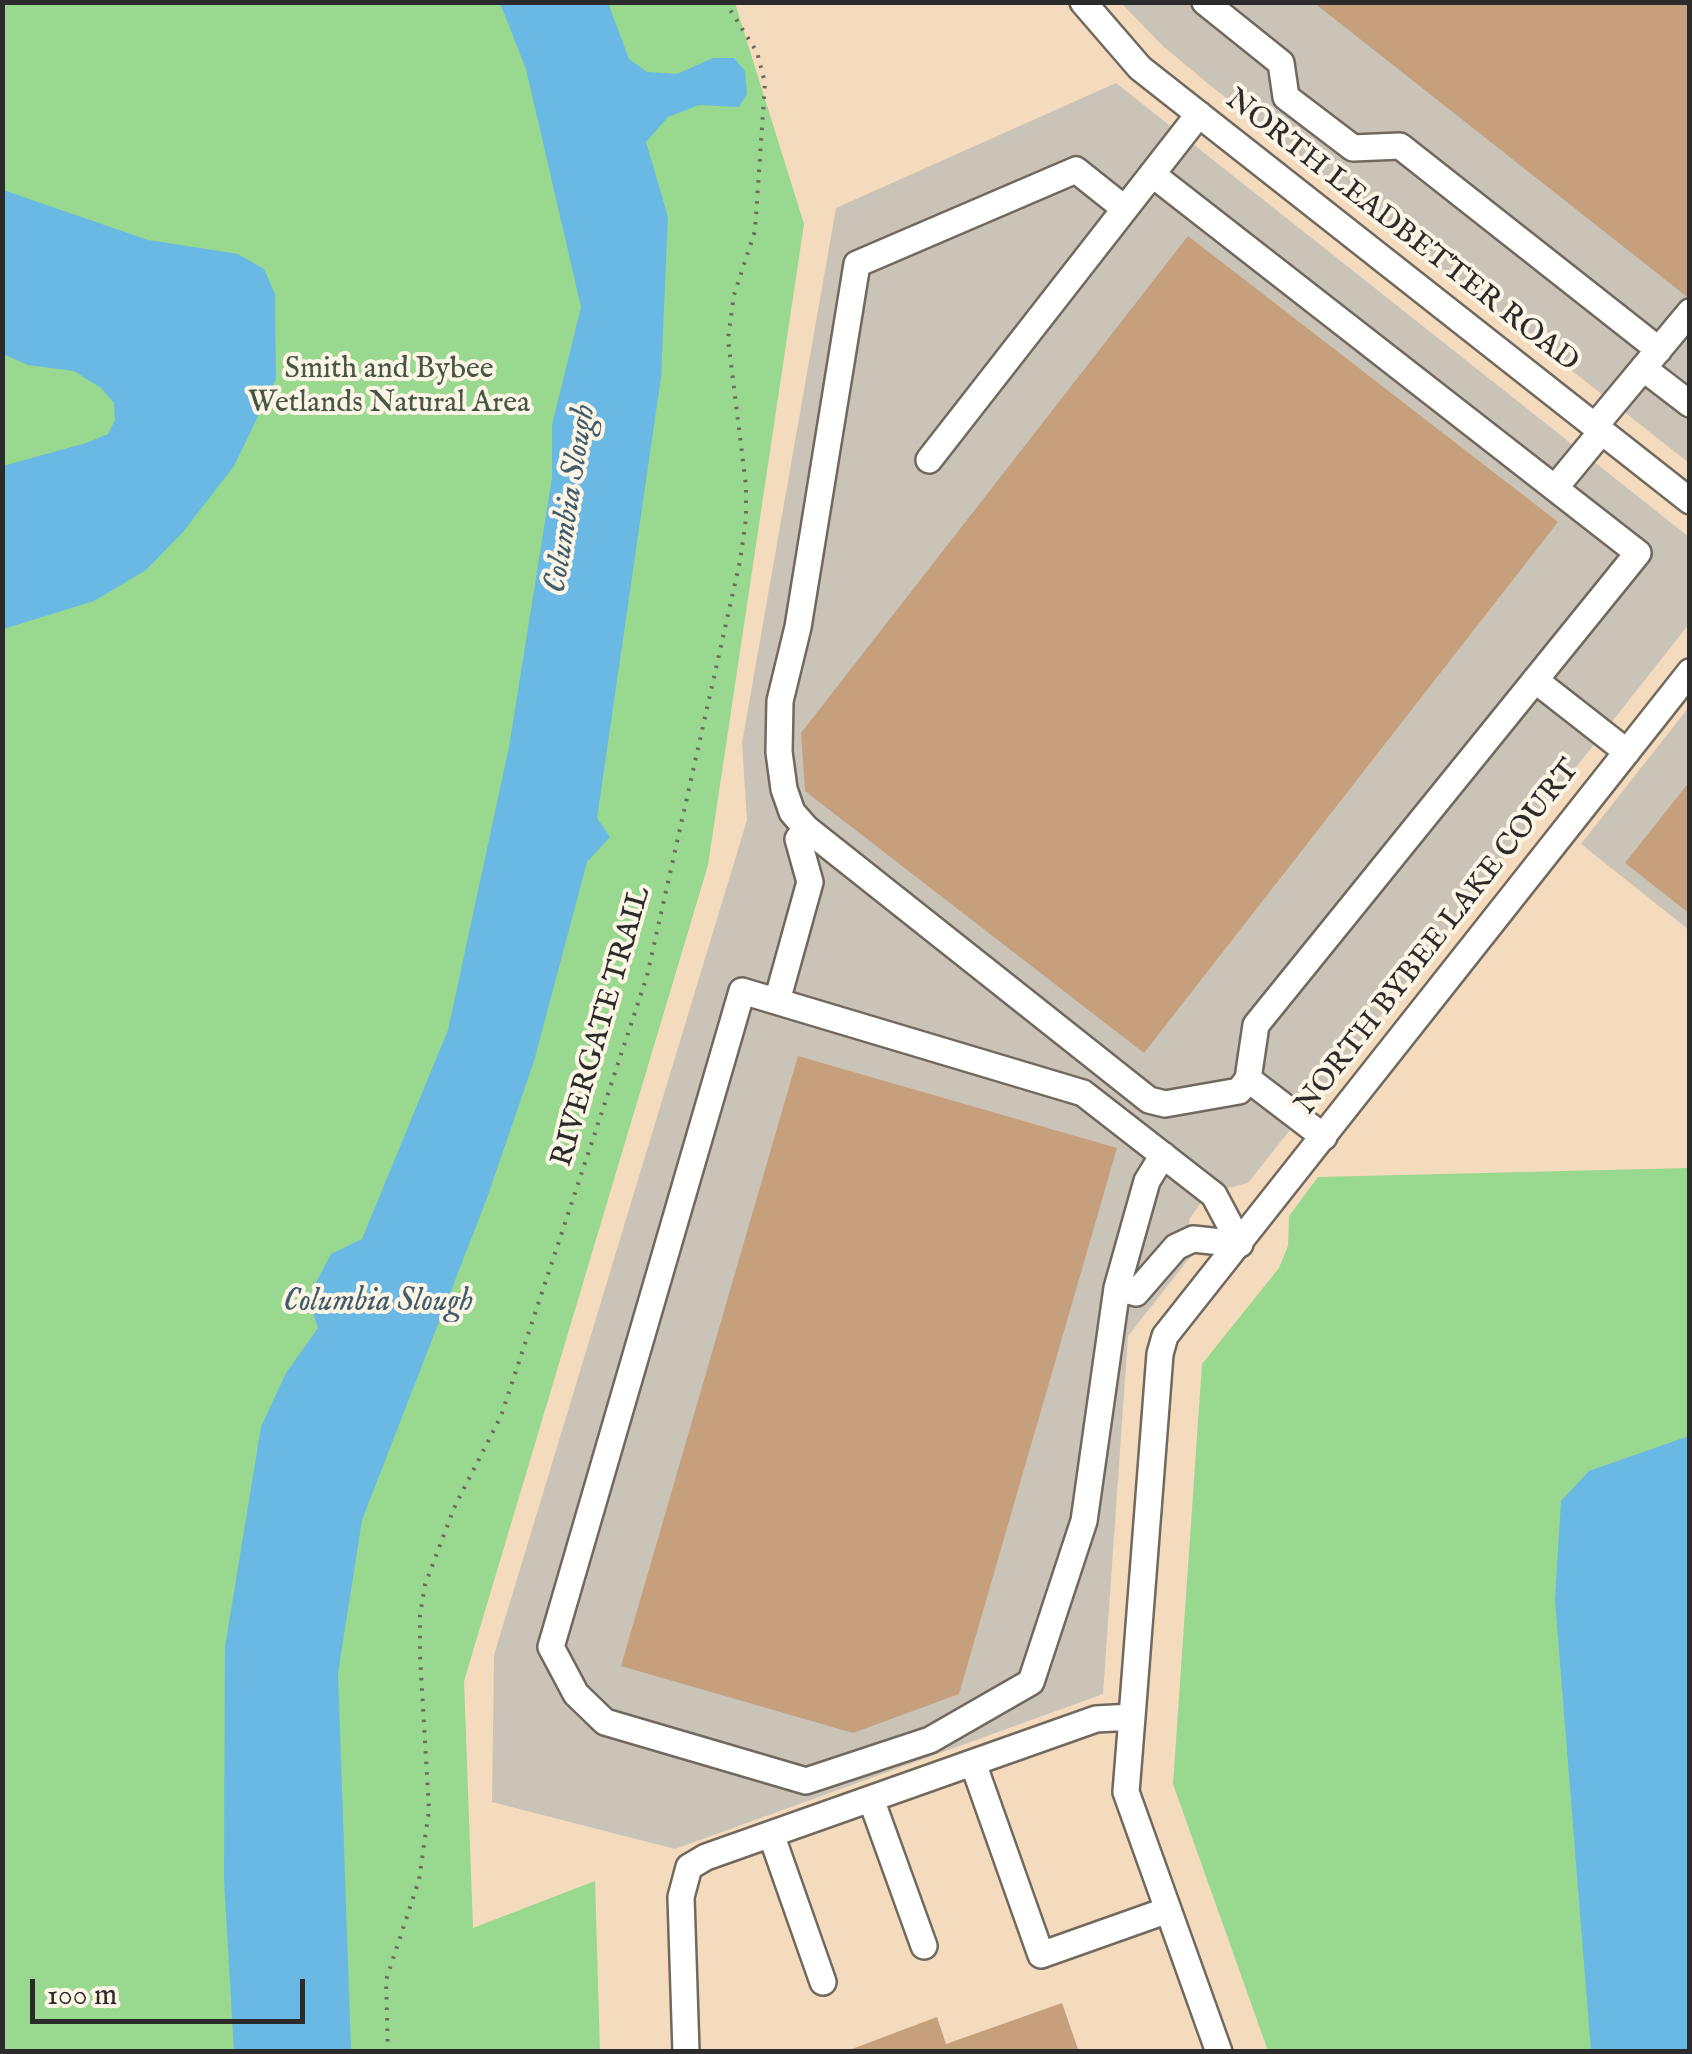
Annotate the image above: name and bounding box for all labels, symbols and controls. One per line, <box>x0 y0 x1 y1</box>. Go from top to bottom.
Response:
street label: NORTH LEADBETTER ROAD <box>1217 83 1585 381</box>
park label: Smith and Bybee Wetlands Natural Area <box>248 353 530 424</box>
water label: Columbia Slough <box>538 402 606 596</box>
street label: NORTH BYBEE LAKE COURT <box>1289 753 1589 1123</box>
street label: RIVERGATE TRAIL <box>546 883 660 1171</box>
water label: Columbia Slough <box>283 1284 473 1322</box>
scale bar <box>35 1959 310 2021</box>
text: 100 m <box>47 1977 117 2015</box>

